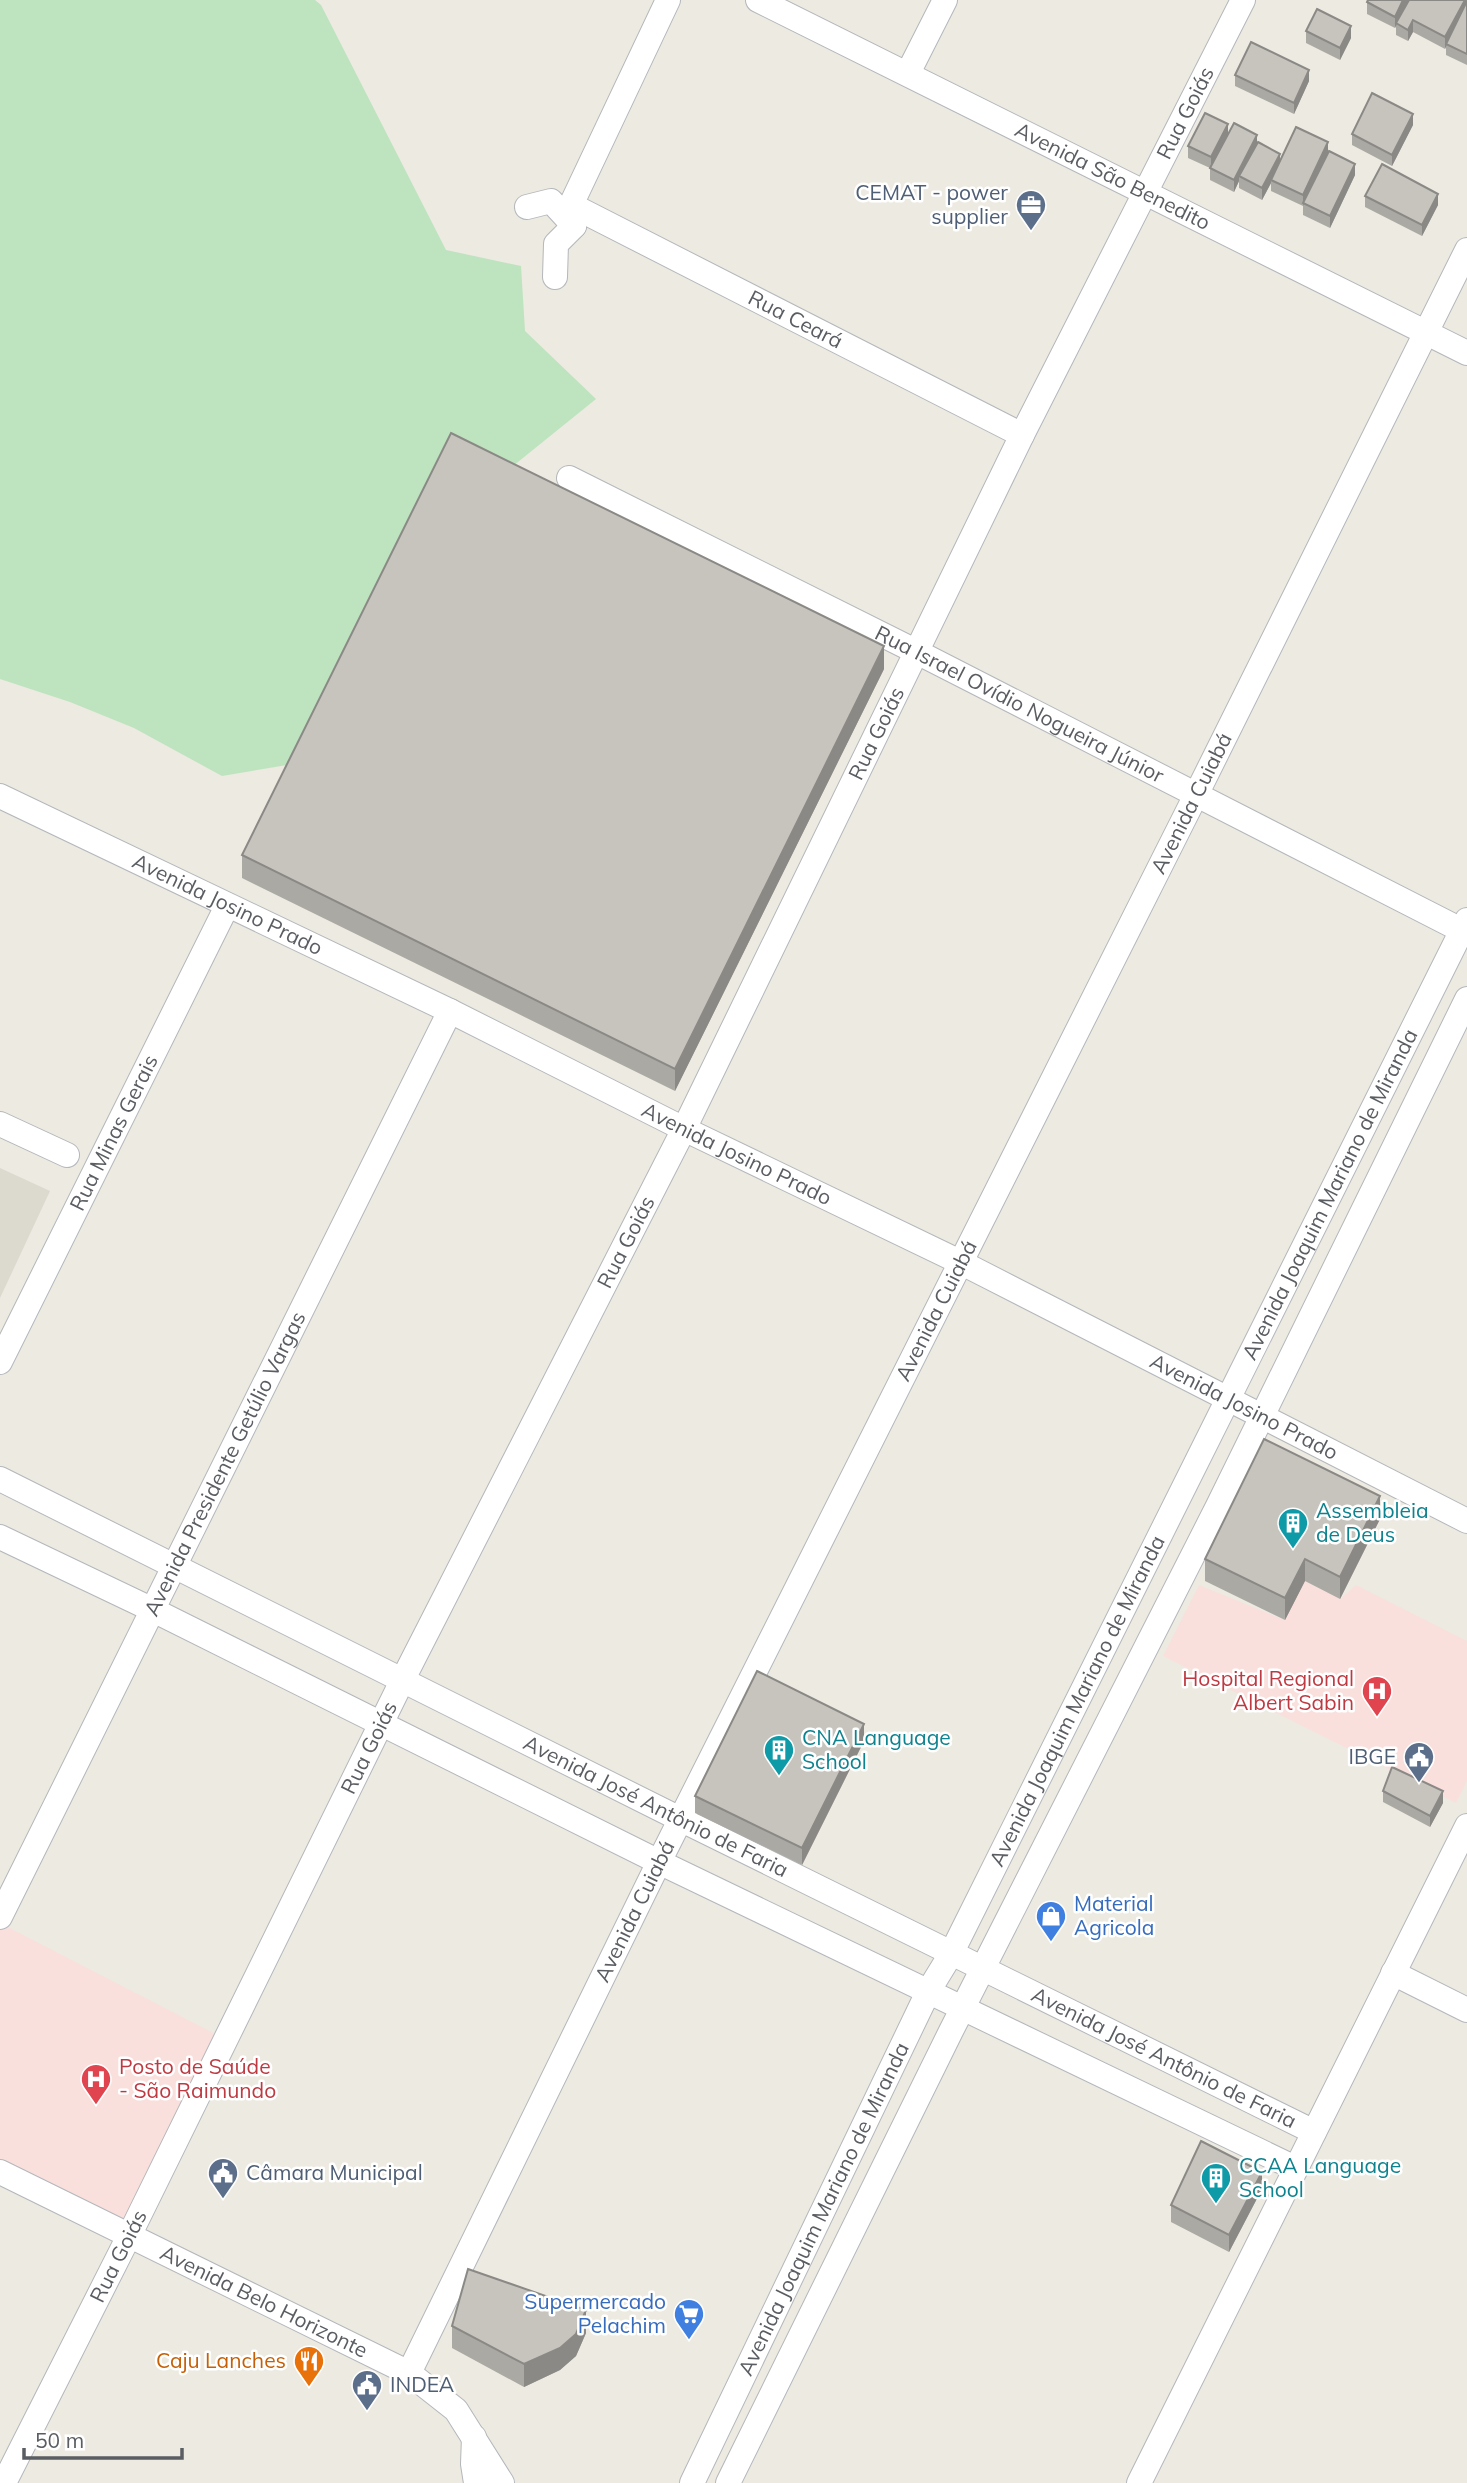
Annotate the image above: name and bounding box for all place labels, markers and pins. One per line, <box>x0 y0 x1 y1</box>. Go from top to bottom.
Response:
place label: CEMAT - power supplier <box>855 179 1008 229</box>
office icon: CEMAT - power supplier <box>1014 188 1048 232</box>
place label: Assembleia de Deus <box>1316 1497 1429 1547</box>
building icon: Assembleia de Deus <box>1276 1506 1310 1550</box>
place label: Hospital Regional Albert Sabin <box>1182 1665 1354 1715</box>
hospital icon: Hospital Regional Albert Sabin <box>1360 1674 1394 1718</box>
place label: CNA Language School <box>802 1724 951 1774</box>
building icon: CNA Language School <box>762 1733 796 1777</box>
public building icon: IBGE <box>1402 1740 1436 1784</box>
place label: IBGE <box>1349 1743 1396 1769</box>
place label: Material Agricola <box>1074 1890 1154 1940</box>
shop icon: Material Agricola <box>1034 1899 1068 1943</box>
place label: Posto de Saúde - São Raimundo <box>119 2053 276 2103</box>
hospital icon: Posto de Saúde - São Raimundo <box>79 2062 113 2106</box>
place label: CCAA Language School <box>1239 2152 1401 2202</box>
public building icon: Câmara Municipal <box>206 2156 240 2200</box>
place label: Câmara Municipal <box>246 2159 423 2185</box>
building icon: CCAA Language School <box>1199 2161 1233 2205</box>
place label: Supermercado Pelachim <box>524 2288 666 2338</box>
supermarket icon: Supermercado Pelachim <box>672 2297 706 2341</box>
restaurant icon: Caju Lanches <box>292 2344 326 2388</box>
place label: Caju Lanches <box>156 2347 286 2373</box>
public building icon: INDEA <box>350 2368 384 2412</box>
place label: INDEA <box>390 2371 455 2397</box>

